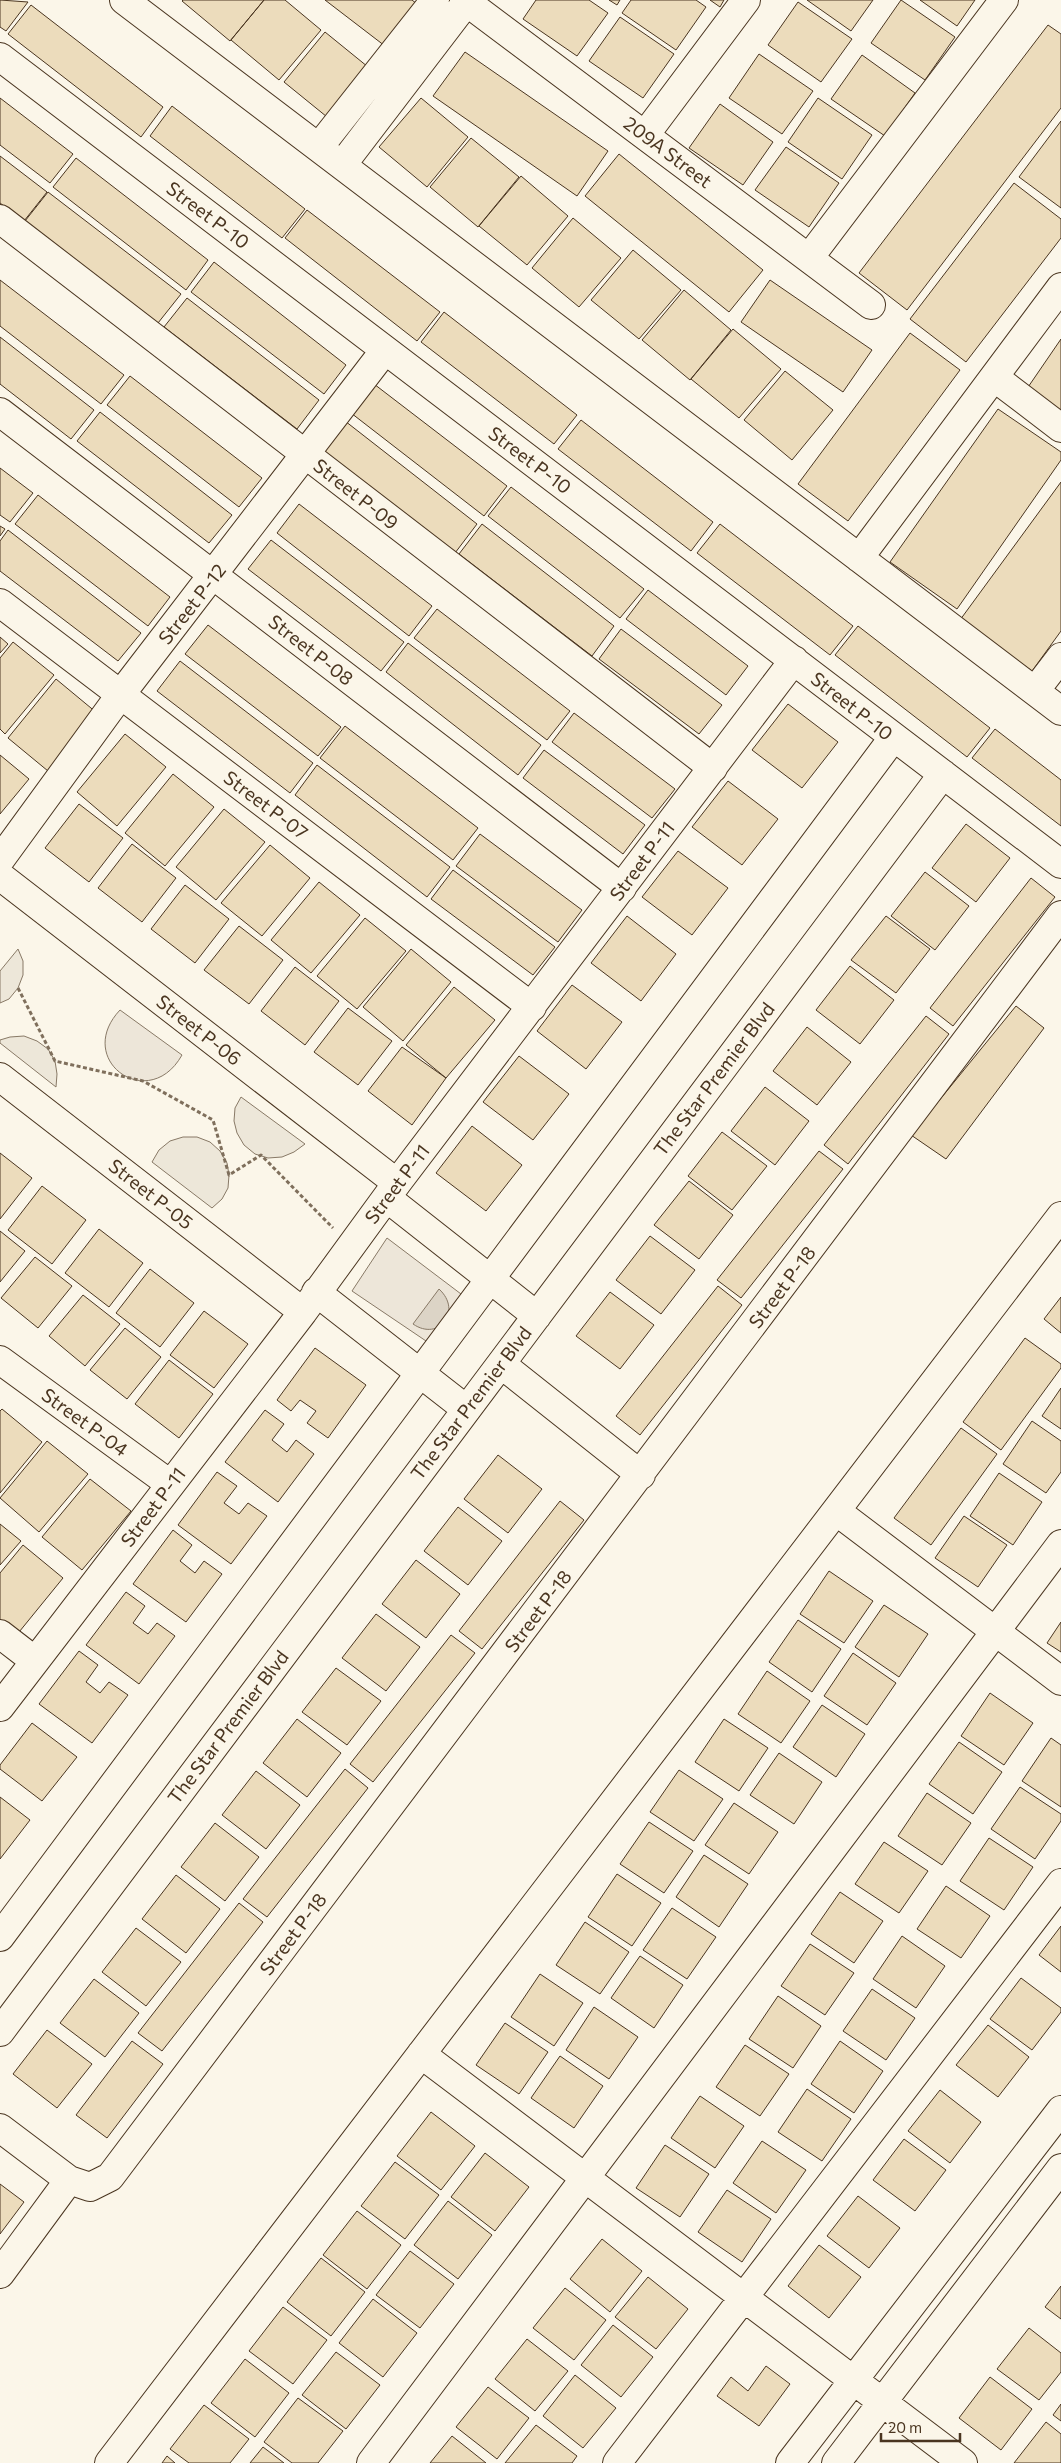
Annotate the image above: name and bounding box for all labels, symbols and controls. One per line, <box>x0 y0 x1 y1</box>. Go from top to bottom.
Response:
street label: 209A Street <box>620 111 717 192</box>
street label: Street P-10 <box>162 176 254 253</box>
street label: Street P-10 <box>484 421 576 498</box>
street label: Street P-09 <box>309 453 403 534</box>
street label: Street P-12 <box>153 559 230 649</box>
street label: Street P-08 <box>264 609 358 690</box>
street label: Street P-10 <box>807 666 898 745</box>
street label: Street P-07 <box>220 765 313 844</box>
street label: Street P-11 <box>604 816 679 905</box>
street label: Street P-06 <box>152 989 246 1070</box>
street label: The Star Premier Blvd <box>648 997 779 1160</box>
street label: Street P-11 <box>359 1139 434 1228</box>
street label: Street P-05 <box>105 1154 198 1234</box>
street label: Street P-18 <box>743 1241 820 1332</box>
street label: The Star Premier Blvd <box>405 1321 536 1484</box>
street label: Street P-04 <box>38 1383 133 1461</box>
street label: Street P-11 <box>115 1462 190 1551</box>
street label: Street P-18 <box>499 1565 576 1656</box>
street label: The Star Premier Blvd <box>162 1645 293 1808</box>
street label: Street P-18 <box>254 1888 331 1979</box>
scale bar <box>881 2410 960 2442</box>
text: 20 m <box>888 2418 922 2436</box>

